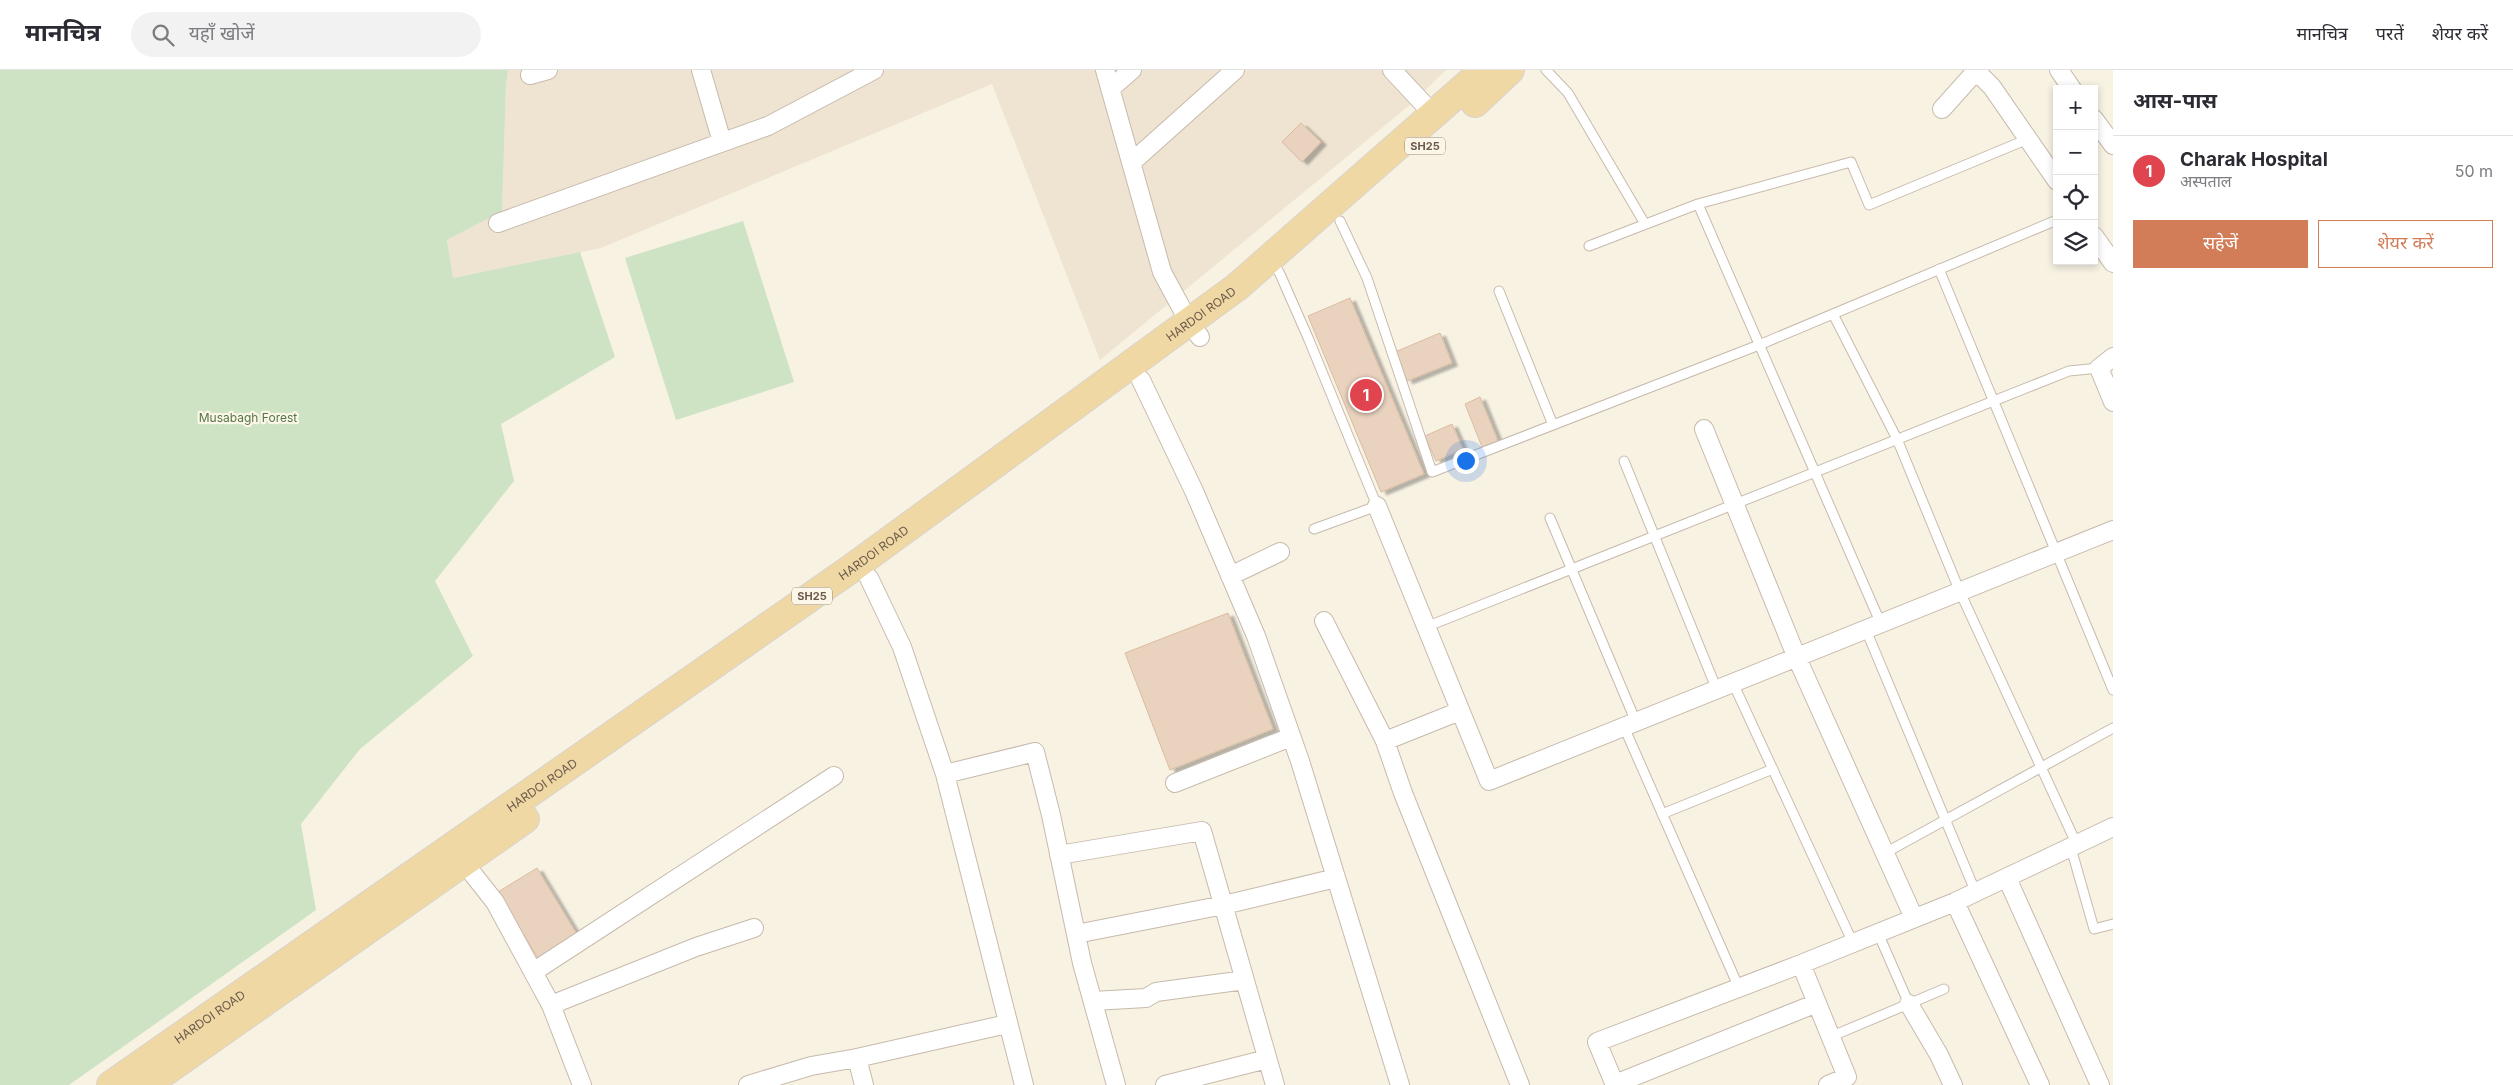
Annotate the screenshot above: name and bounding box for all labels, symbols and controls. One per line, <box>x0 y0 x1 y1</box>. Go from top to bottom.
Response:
search box <box>131 12 481 57</box>
text: मानचित्र <box>25 18 101 47</box>
icon: search <box>149 21 177 49</box>
text: यहाँ खोजें <box>189 22 255 45</box>
text: मानचित्र <box>2296 23 2348 44</box>
text: परतें <box>2376 23 2404 44</box>
text: शेयर करें <box>2432 23 2488 44</box>
map controls <box>2053 85 2098 265</box>
button: + <box>2053 85 2098 130</box>
text: आस-पास <box>2133 88 2217 113</box>
button: − <box>2053 130 2098 175</box>
road number: SH25 <box>1405 138 1445 154</box>
text: Charak Hospital <box>2180 148 2328 171</box>
text: 1 <box>2146 161 2152 181</box>
text: 50 m <box>2455 161 2493 181</box>
text: अस्पताल <box>2180 171 2232 191</box>
button: locate <box>2053 175 2098 220</box>
button: layers <box>2053 220 2098 265</box>
button: सहेजें <box>2133 220 2308 268</box>
button: शेयर करें <box>2318 220 2493 268</box>
street label: HARDOI ROAD <box>1163 283 1238 344</box>
pin: 1 <box>1350 376 1382 414</box>
park label: Musabagh Forest <box>199 410 297 425</box>
your location <box>1453 448 1479 474</box>
street label: HARDOI ROAD <box>835 522 911 583</box>
road number: SH25 <box>792 588 832 604</box>
street label: HARDOI ROAD <box>503 755 580 814</box>
street label: HARDOI ROAD <box>171 986 248 1046</box>

